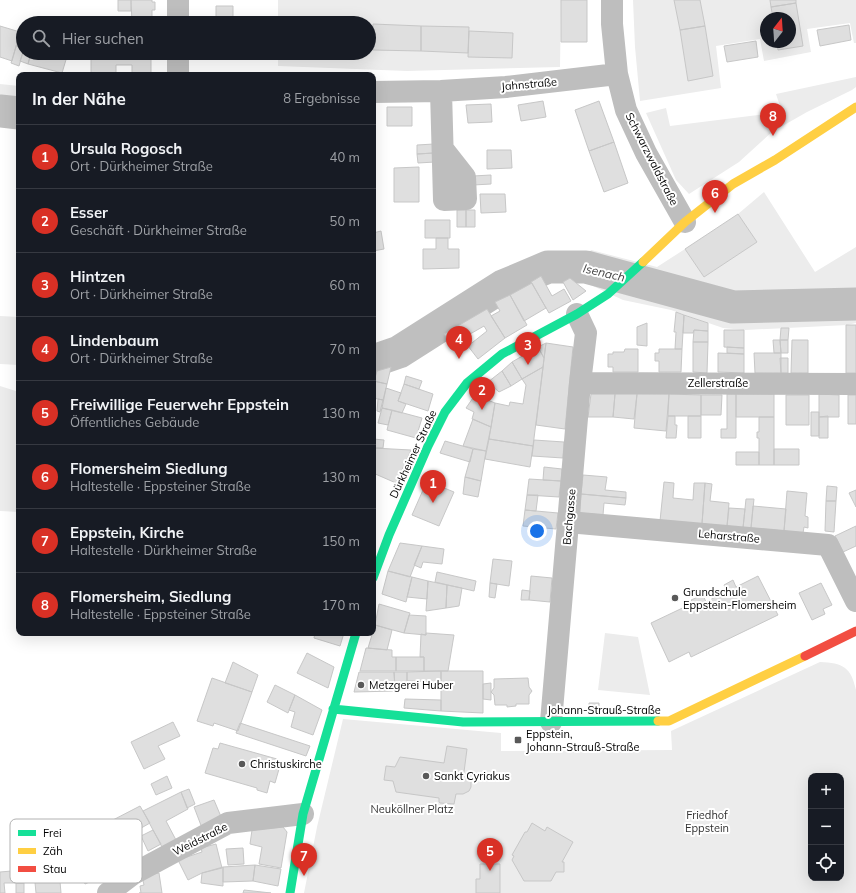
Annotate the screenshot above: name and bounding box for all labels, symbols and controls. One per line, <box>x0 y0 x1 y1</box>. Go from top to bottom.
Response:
north arrow <box>760 12 796 48</box>
search box <box>16 16 376 60</box>
icon: search <box>30 27 52 49</box>
text: Hier suchen <box>62 29 144 48</box>
street label: Jahnstraße <box>501 75 557 93</box>
text: In der Nähe <box>32 88 126 109</box>
text: 8 Ergebnisse <box>283 90 360 106</box>
pin: 8 <box>760 103 786 136</box>
street label: Schwarzwaldstraße <box>623 110 681 208</box>
text: Ursula Rogosch <box>70 139 182 158</box>
text: 1 <box>41 149 49 165</box>
text: 40 m <box>330 149 360 165</box>
text: Ort · Dürkheimer Straße <box>70 158 213 174</box>
pin: 6 <box>702 180 728 213</box>
text: Esser <box>70 203 108 222</box>
text: 2 <box>41 213 49 229</box>
text: 50 m <box>330 213 360 229</box>
text: Geschäft · Dürkheimer Straße <box>70 222 247 238</box>
water label: Isenach <box>582 260 627 285</box>
text: Hintzen <box>70 267 125 286</box>
text: 3 <box>41 277 49 293</box>
text: 60 m <box>330 277 360 293</box>
text: Ort · Dürkheimer Straße <box>70 286 213 302</box>
pin: 4 <box>446 326 472 359</box>
text: Lindenbaum <box>70 331 159 350</box>
pin: 3 <box>515 332 541 365</box>
text: 4 <box>41 341 49 357</box>
text: 70 m <box>330 341 360 357</box>
text: Ort · Dürkheimer Straße <box>70 350 213 366</box>
street label: Zellerstraße <box>688 376 748 390</box>
pin: 2 <box>469 377 495 410</box>
text: Freiwillige Feuerwehr Eppstein <box>70 395 289 414</box>
text: 5 <box>41 405 49 421</box>
text: 130 m <box>322 405 360 421</box>
street label: Dürkheimer Straße <box>386 408 440 500</box>
text: Öffentliches Gebäude <box>70 414 199 430</box>
text: Flomersheim Siedlung <box>70 459 228 478</box>
text: 6 <box>41 469 49 485</box>
text: 130 m <box>322 469 360 485</box>
pin: 1 <box>420 470 446 503</box>
text: Haltestelle · Eppsteiner Straße <box>70 478 251 494</box>
street label: Bachgasse <box>560 488 578 546</box>
your location <box>527 521 547 541</box>
text: Eppstein, Kirche <box>70 523 184 542</box>
street label: Leharstraße <box>698 526 760 546</box>
text: 7 <box>41 533 49 549</box>
text: 150 m <box>322 533 360 549</box>
text: Haltestelle · Dürkheimer Straße <box>70 542 257 558</box>
place label: Grundschule Eppstein-Flomersheim <box>683 585 796 612</box>
text: Flomersheim, Siedlung <box>70 587 231 606</box>
marker: Grundschule Eppstein-Flomersheim <box>670 593 680 603</box>
text: 8 <box>41 597 49 613</box>
text: 170 m <box>322 597 360 613</box>
text: Haltestelle · Eppsteiner Straße <box>70 606 251 622</box>
place label: Metzgerei Huber <box>369 678 453 692</box>
marker: Metzgerei Huber <box>356 680 366 690</box>
street label: Johann-Strauß-Straße <box>547 703 661 717</box>
place label: Eppstein, Johann-Strauß-Straße <box>526 727 640 754</box>
marker: Eppstein, Johann-Strauß-Straße <box>513 735 523 745</box>
place label: Christuskirche <box>250 757 322 771</box>
marker: Christuskirche <box>237 759 247 769</box>
place label: Sankt Cyriakus <box>434 769 510 783</box>
marker: Sankt Cyriakus <box>421 771 431 781</box>
map controls <box>808 773 844 881</box>
button: + <box>808 773 844 809</box>
park label: Neuköllner Platz <box>371 802 454 816</box>
park label: Friedhof Eppstein <box>685 808 729 835</box>
button: − <box>808 809 844 845</box>
legend <box>10 819 142 883</box>
street label: Weidstraße <box>170 819 230 859</box>
text: Frei <box>43 826 62 840</box>
pin: 5 <box>477 838 503 871</box>
pin: 7 <box>291 843 317 876</box>
text: Zäh <box>43 844 63 858</box>
button: locate <box>808 845 844 881</box>
text: Stau <box>43 862 67 876</box>

